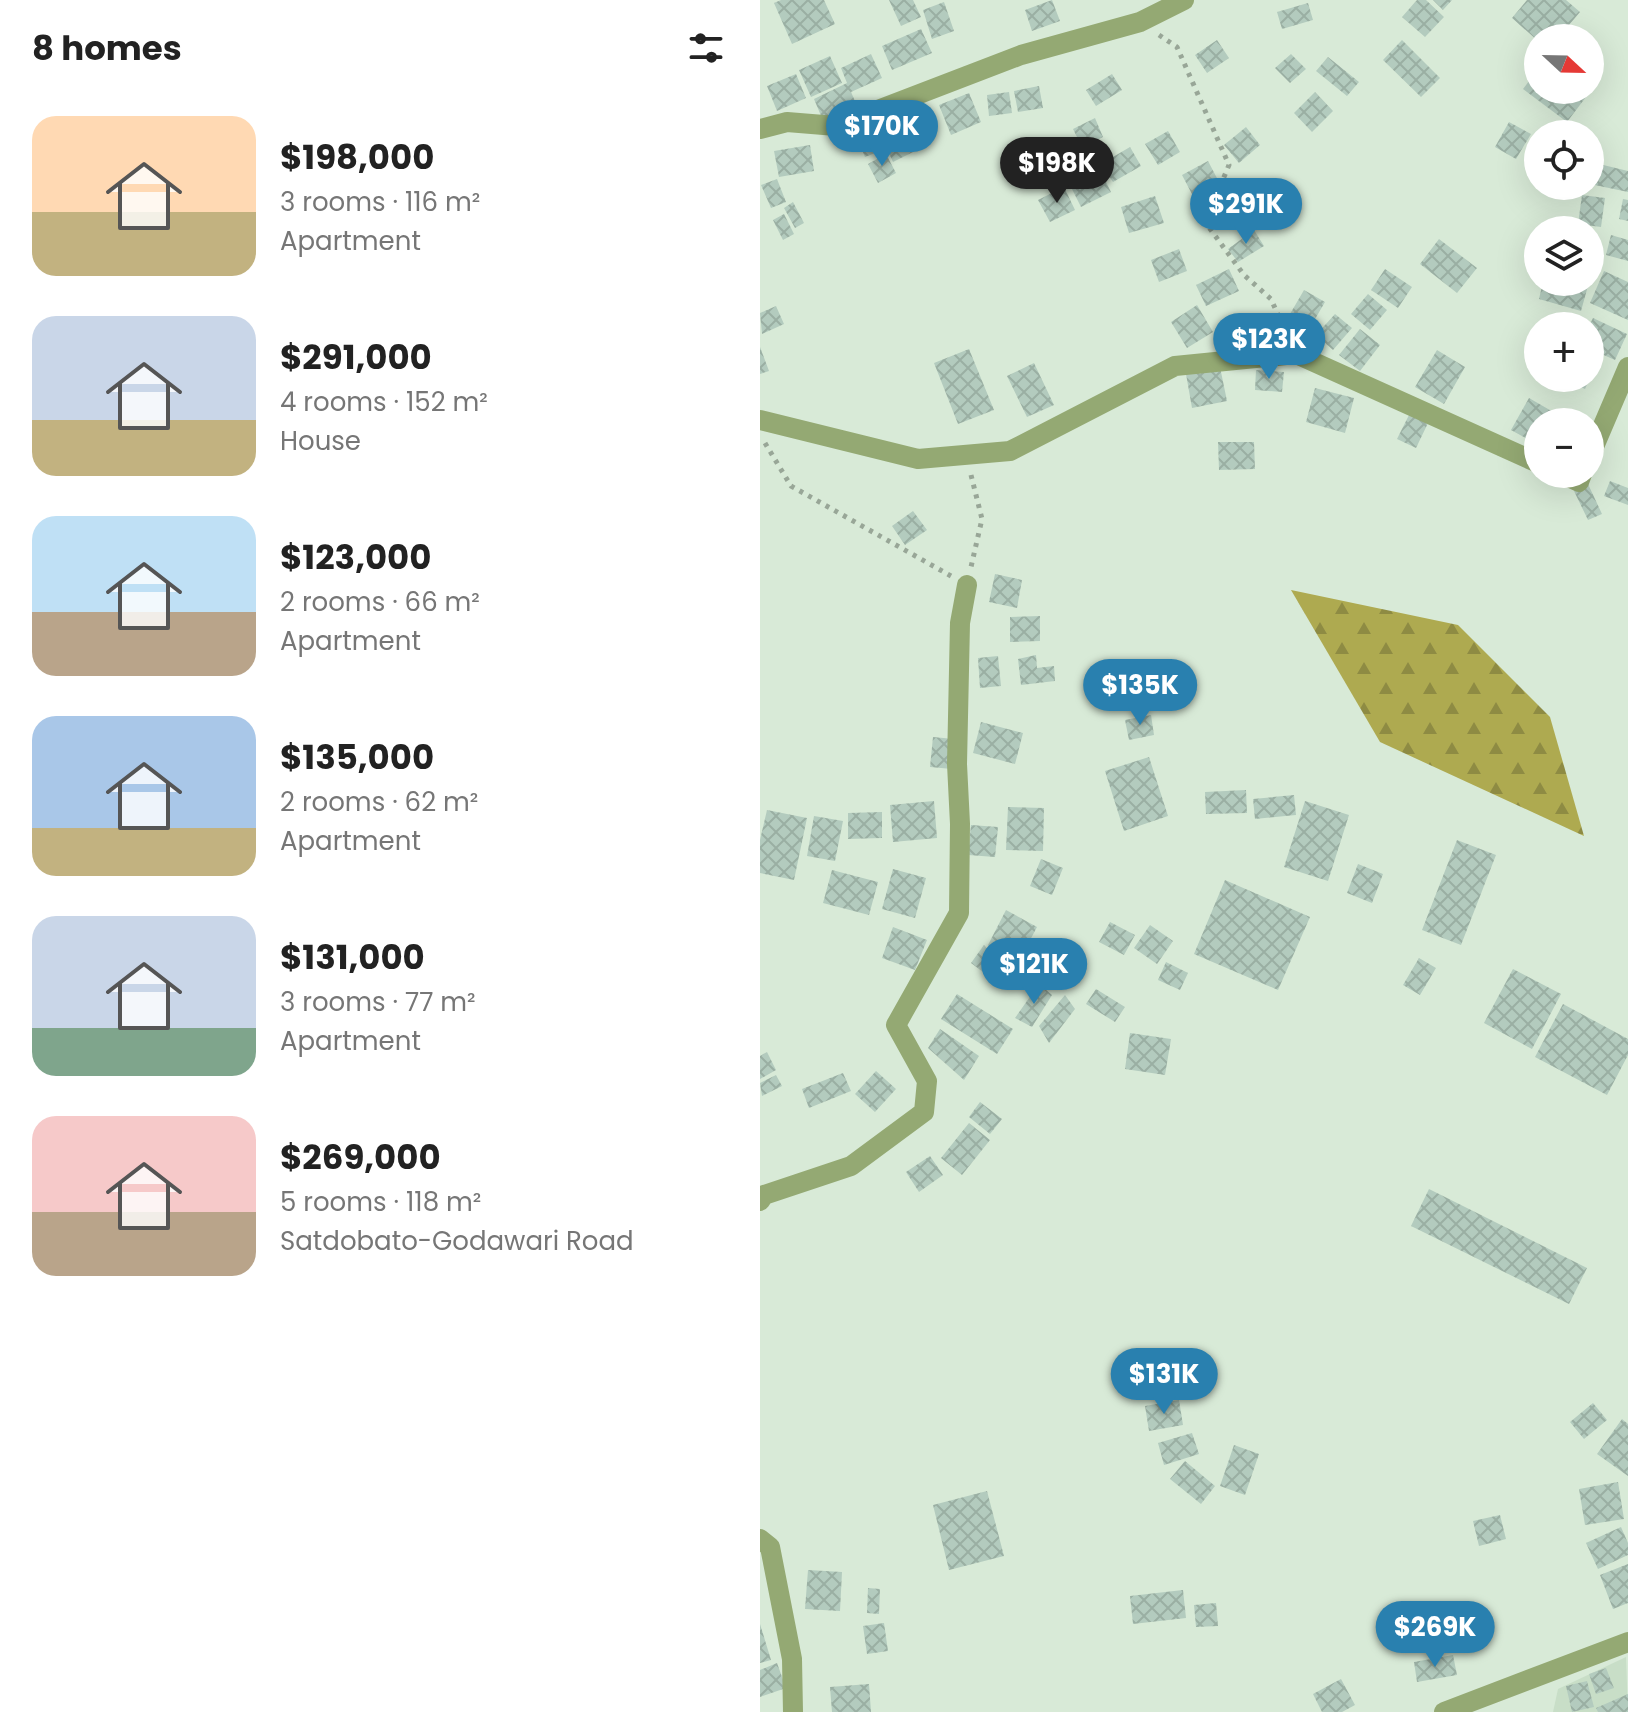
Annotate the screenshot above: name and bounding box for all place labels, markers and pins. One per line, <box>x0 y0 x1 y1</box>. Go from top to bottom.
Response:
pin: $170K <box>826 100 938 168</box>
pin: $198K <box>1001 137 1113 205</box>
pin: $291K <box>1190 178 1302 246</box>
pin: $123K <box>1213 313 1325 381</box>
pin: $135K <box>1084 659 1196 727</box>
pin: $121K <box>978 938 1090 1006</box>
pin: $131K <box>1108 1348 1220 1416</box>
pin: $269K <box>1379 1601 1491 1669</box>

